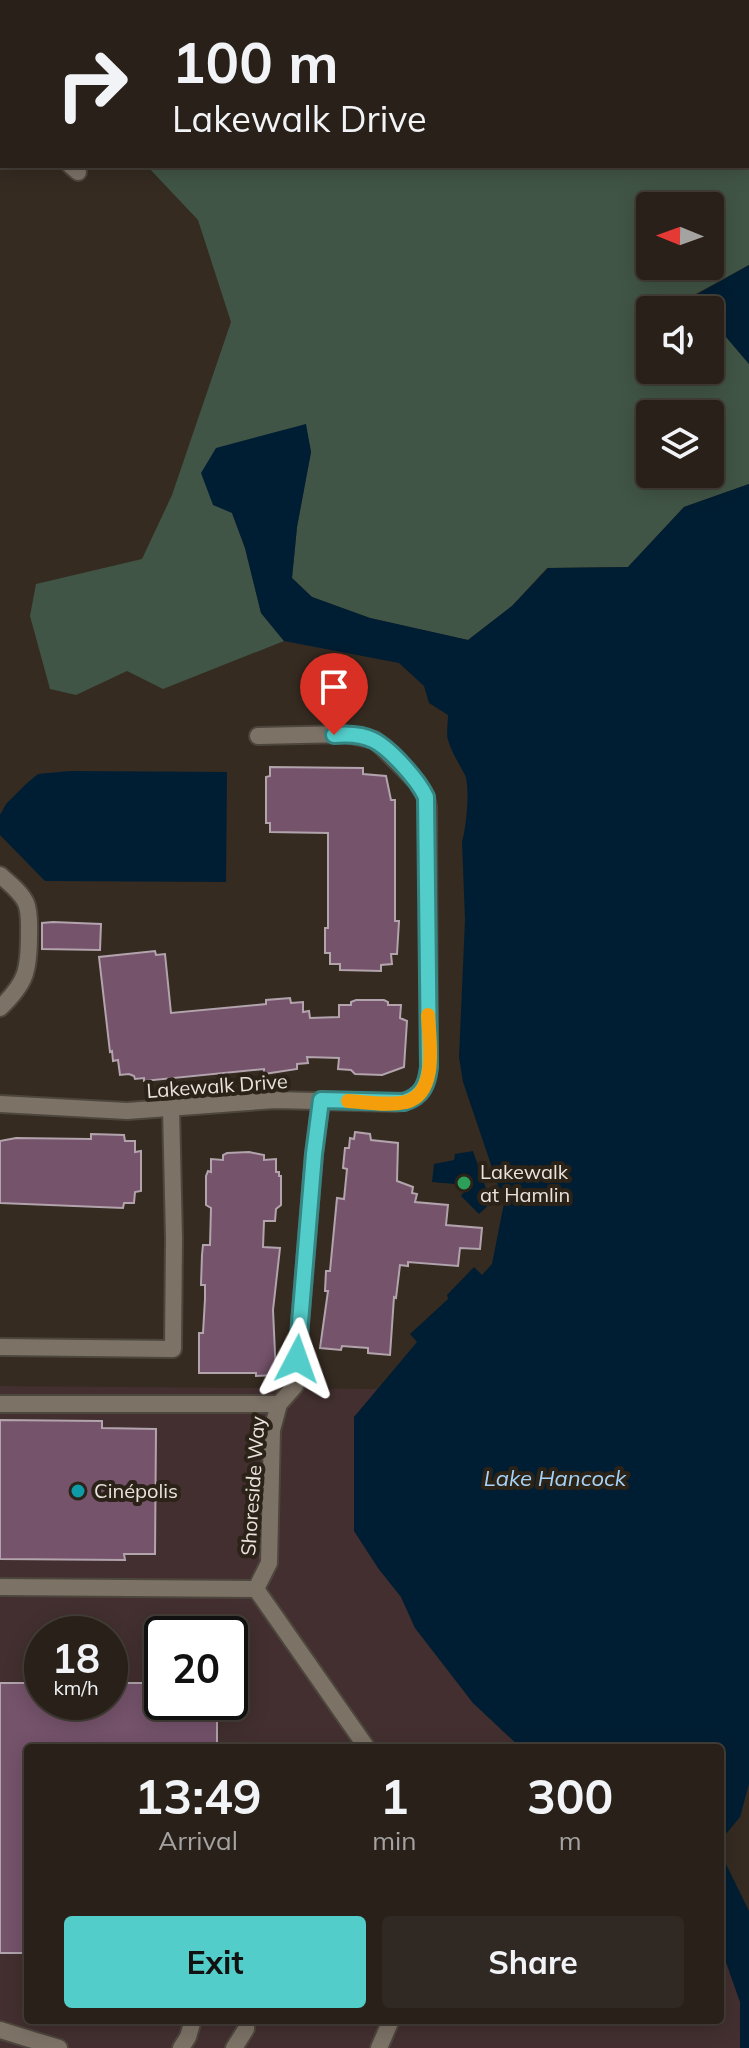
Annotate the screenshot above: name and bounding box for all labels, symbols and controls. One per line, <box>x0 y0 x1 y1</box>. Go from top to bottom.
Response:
text: 100 m <box>172 27 339 97</box>
icon: right <box>40 32 144 136</box>
text: Lakewalk Drive <box>172 96 427 141</box>
north arrow <box>636 192 724 280</box>
map controls <box>636 192 724 488</box>
button: sound <box>636 296 724 384</box>
button: layers <box>636 400 724 488</box>
pin <box>300 653 368 735</box>
icon: arrive <box>312 665 356 709</box>
street label: Lakewalk Drive <box>146 1068 288 1103</box>
place label: Lakewalk at Hamlin <box>480 1159 570 1207</box>
marker: Lakewalk at Hamlin <box>455 1174 473 1192</box>
position arrow <box>255 1317 339 1401</box>
street label: Shoreside Way <box>235 1415 270 1557</box>
water label: Lake Hancock <box>484 1464 627 1492</box>
place label: Cinépolis <box>94 1478 178 1503</box>
marker: Cinépolis <box>69 1482 87 1500</box>
speed limit sign: 20 <box>144 1616 248 1720</box>
text: 18 <box>52 1633 100 1683</box>
text: km/h <box>53 1675 99 1700</box>
text: 13:49 <box>135 1766 262 1826</box>
text: 1 <box>380 1766 409 1826</box>
text: 300 <box>527 1766 613 1826</box>
text: Arrival <box>158 1824 238 1857</box>
text: min <box>372 1824 416 1857</box>
text: m <box>559 1824 582 1857</box>
button: Exit <box>64 1916 366 2008</box>
button: Share <box>382 1916 684 2008</box>

